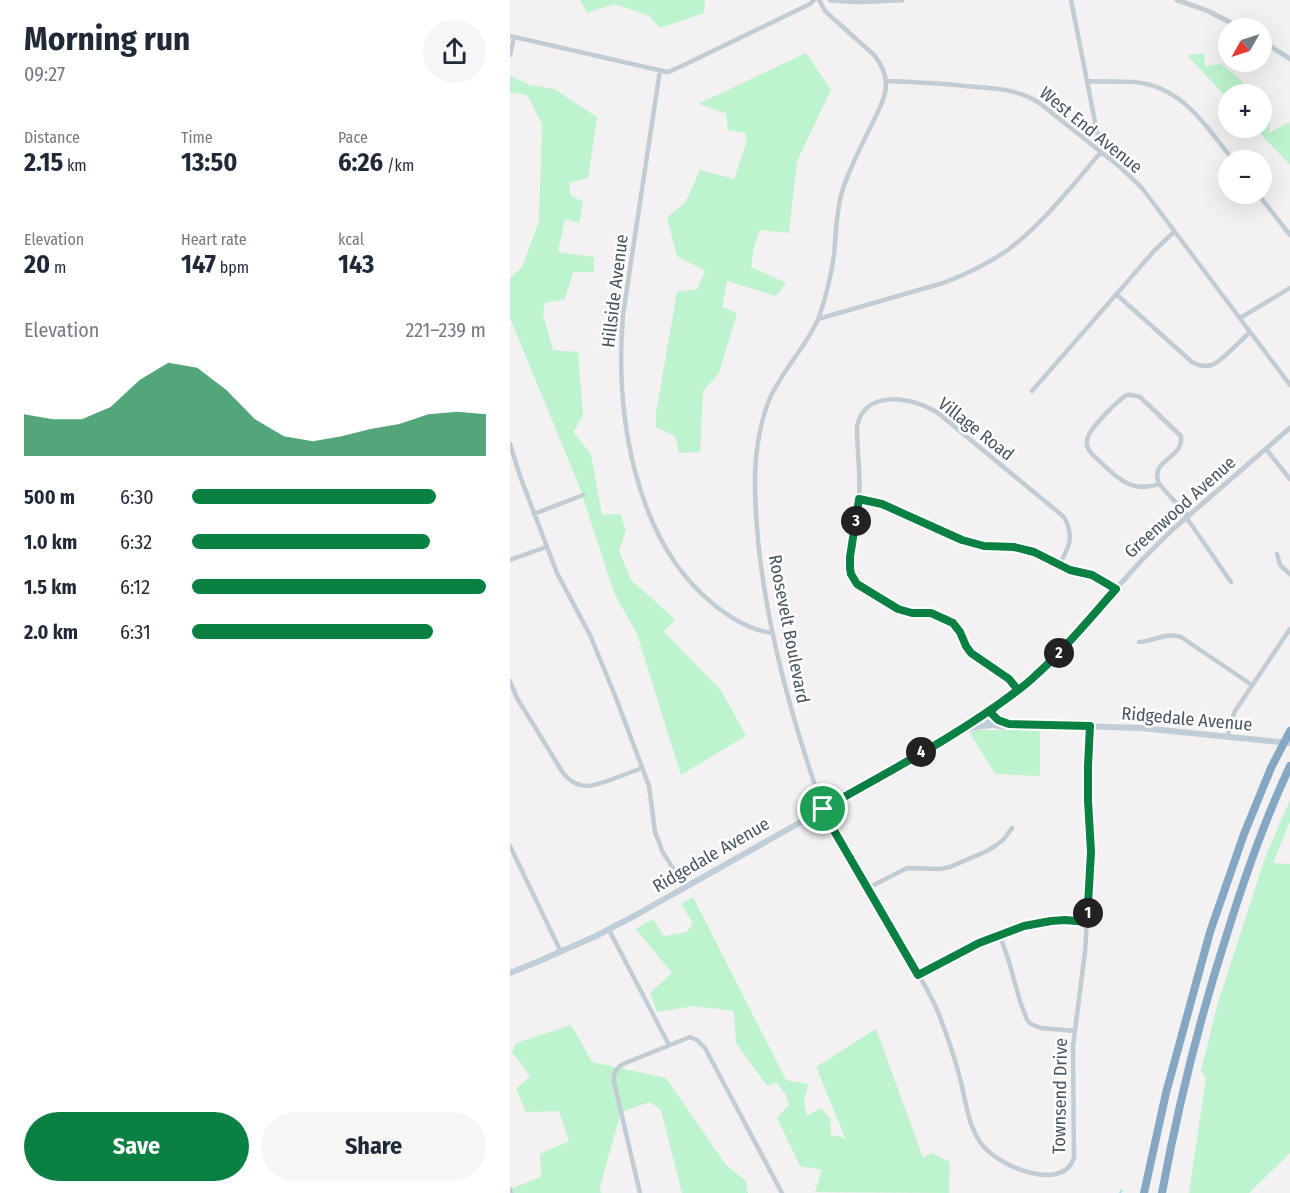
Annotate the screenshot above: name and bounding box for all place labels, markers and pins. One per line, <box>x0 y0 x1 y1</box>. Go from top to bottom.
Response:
pin: 3 <box>841 506 871 536</box>
pin: 2 <box>1044 638 1074 668</box>
pin: 4 <box>906 737 936 767</box>
pin <box>797 783 848 834</box>
pin: 1 <box>1073 898 1103 928</box>

